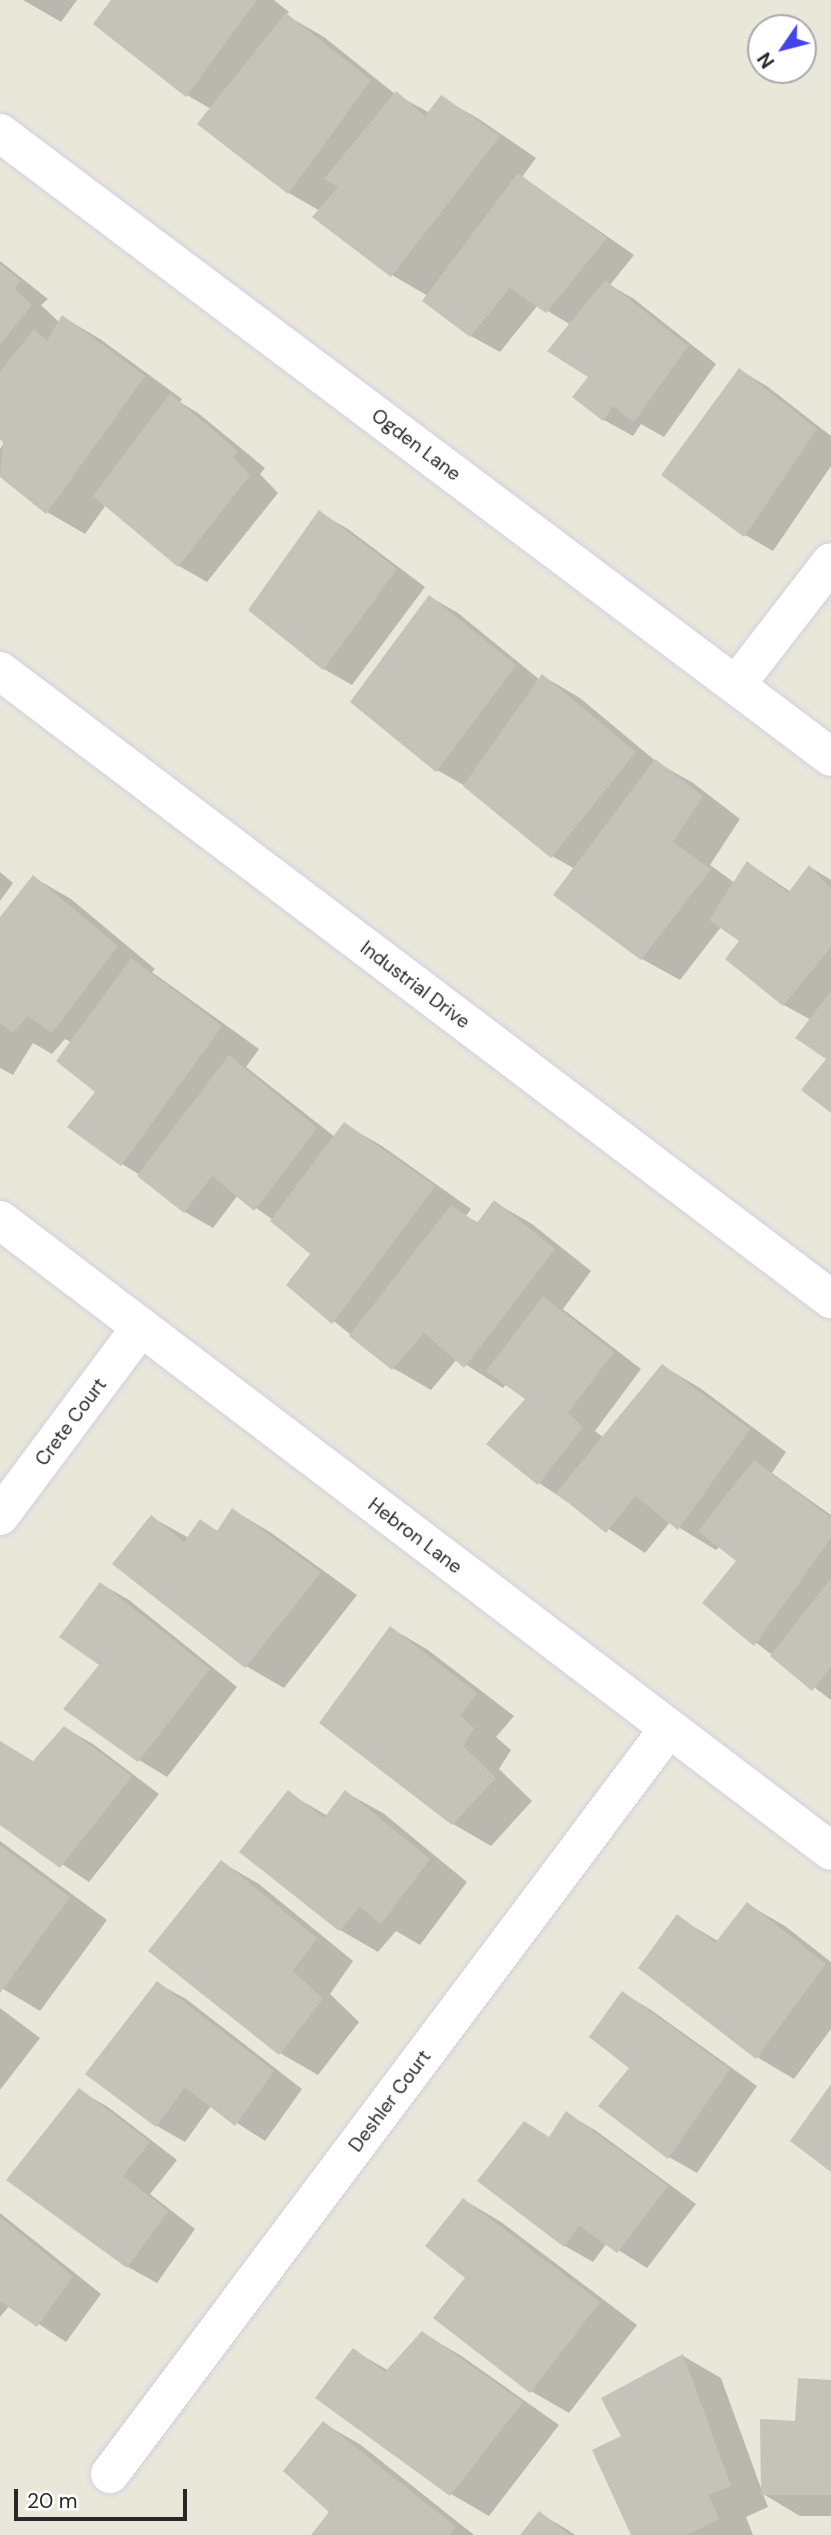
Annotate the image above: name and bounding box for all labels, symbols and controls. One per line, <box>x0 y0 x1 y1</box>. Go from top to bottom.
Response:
north arrow <box>747 14 817 84</box>
text: N <box>752 47 780 73</box>
street label: Ogden Lane <box>367 404 465 486</box>
street label: Industrial Drive <box>356 936 474 1034</box>
street label: Crete Court <box>31 1374 111 1470</box>
street label: Hebron Lane <box>364 1493 466 1579</box>
street label: Deshler Court <box>344 2046 436 2156</box>
scale bar <box>18 2476 191 2520</box>
text: 20 m <box>27 2487 78 2515</box>

